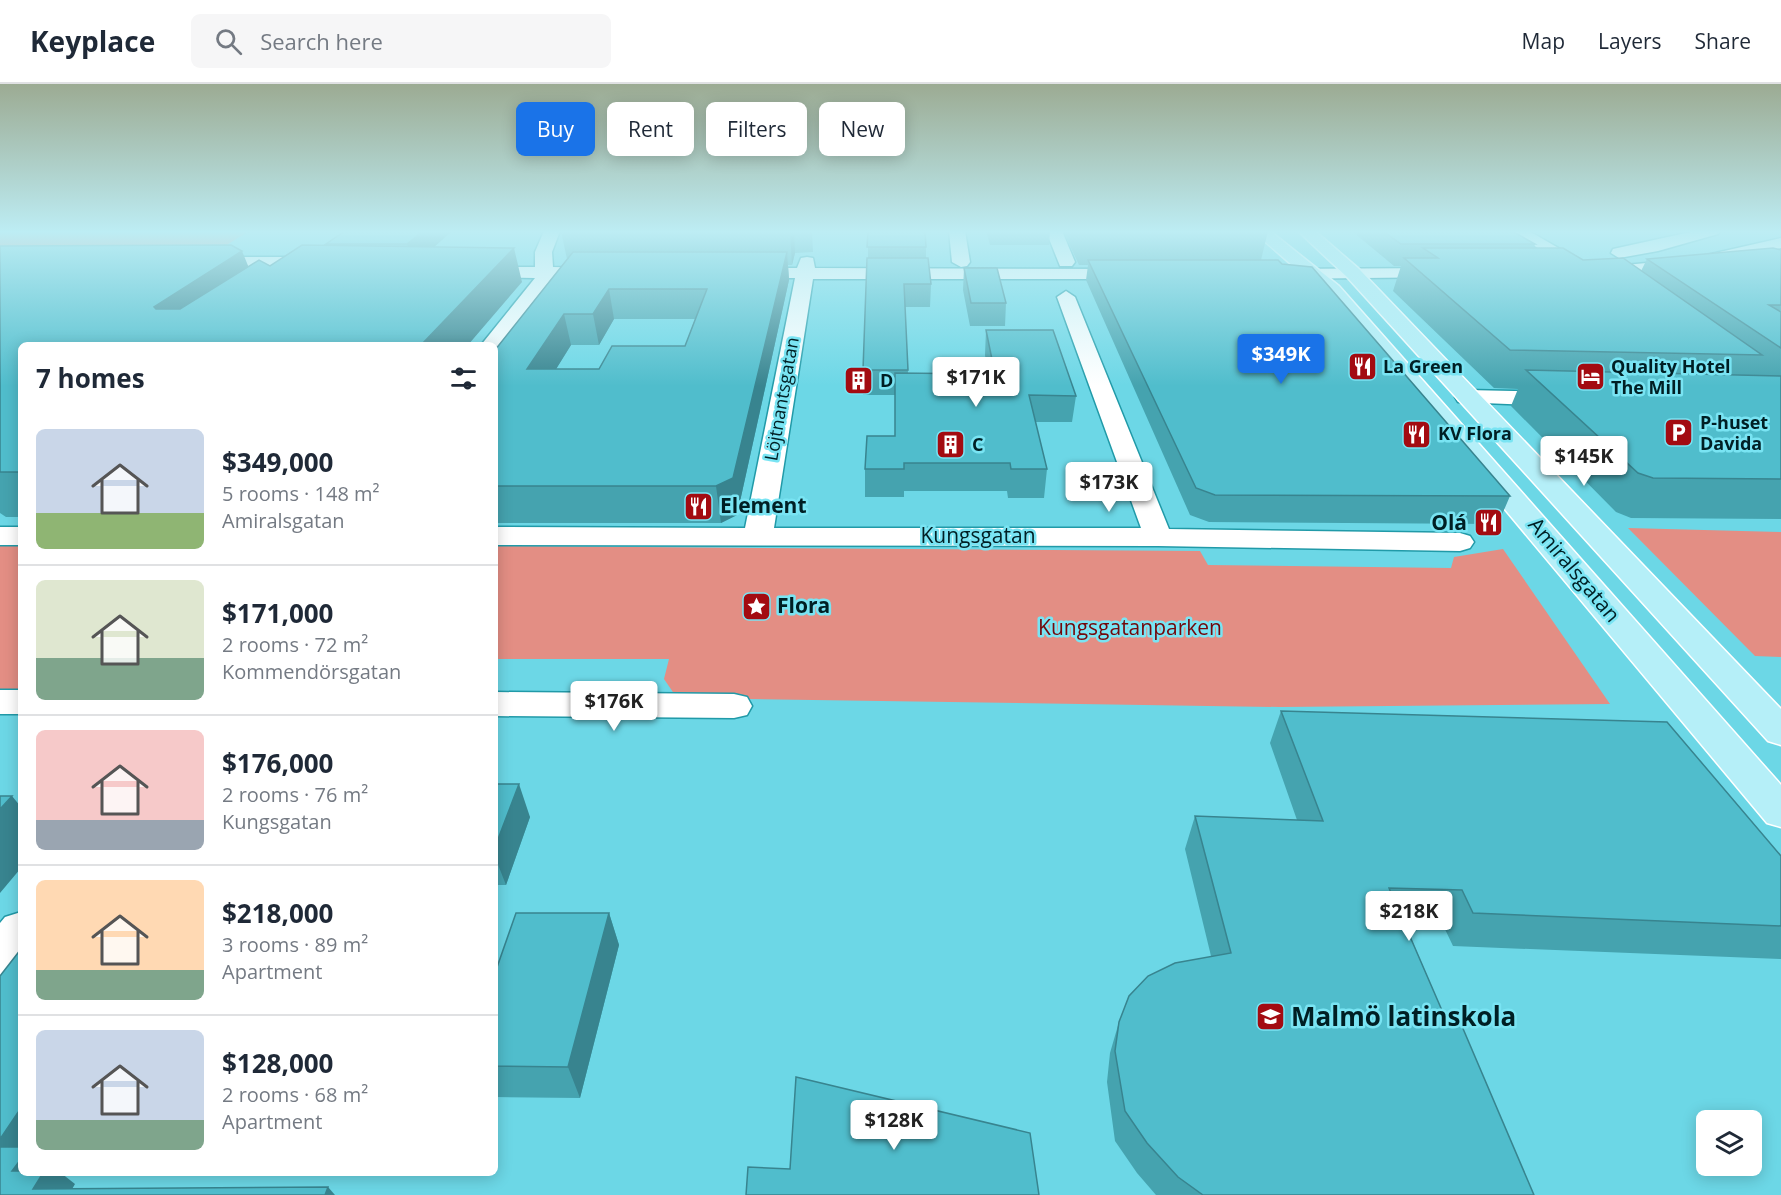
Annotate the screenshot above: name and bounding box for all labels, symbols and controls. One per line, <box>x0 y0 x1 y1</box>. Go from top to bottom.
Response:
search box <box>191 14 611 68</box>
text: Keyplace <box>30 22 155 60</box>
icon: search <box>212 25 245 58</box>
text: Search here <box>260 26 383 56</box>
text: Map <box>1522 27 1565 55</box>
text: Layers <box>1598 27 1662 55</box>
text: Share <box>1695 27 1751 55</box>
chip: Buy <box>516 102 595 156</box>
chip: Rent <box>607 102 694 156</box>
chip: Filters <box>706 102 807 156</box>
chip: New <box>819 102 905 156</box>
pin: $349K <box>1239 334 1323 385</box>
street label: Löjtnantsgatan <box>758 335 804 463</box>
text: $349K <box>1251 340 1311 367</box>
restaurant icon: La Green <box>1346 351 1378 383</box>
place label: La Green <box>1383 354 1463 378</box>
place label: Quality Hotel The Mill <box>1611 354 1731 399</box>
pin: $171K <box>934 357 1018 408</box>
text: 7 homes <box>36 360 145 396</box>
hotel icon: Quality Hotel The Mill <box>1574 361 1606 393</box>
icon: filters <box>447 362 480 395</box>
text: $171K <box>946 363 1006 390</box>
building icon: D <box>843 365 875 397</box>
place label: D <box>880 368 893 392</box>
place label: P-huset Davida <box>1700 410 1768 455</box>
parking icon: P-huset Davida <box>1663 417 1695 449</box>
restaurant icon: KV Flora <box>1401 418 1433 450</box>
place label: KV Flora <box>1438 421 1512 445</box>
building icon: C <box>935 429 967 461</box>
place label: C <box>972 432 983 456</box>
pin: $145K <box>1542 436 1626 487</box>
text: $145K <box>1554 442 1614 469</box>
text: $349,000 <box>222 444 333 480</box>
icon: home <box>84 453 156 525</box>
pin: $173K <box>1067 462 1151 513</box>
text: $173K <box>1079 468 1139 495</box>
text: 5 rooms · 148 m² <box>222 480 380 507</box>
restaurant icon: Element <box>683 490 715 522</box>
place label: Element <box>720 491 807 519</box>
text: Amiralsgatan <box>222 507 345 534</box>
restaurant icon: Olá <box>1472 507 1504 539</box>
place label: Olá <box>1431 508 1467 536</box>
street label: Amiralsgatan <box>1523 511 1627 628</box>
street label: Kungsgatan <box>920 521 1036 549</box>
place icon: Flora <box>740 590 772 622</box>
place label: Flora <box>777 591 830 619</box>
text: $171,000 <box>222 595 333 631</box>
icon: home <box>84 604 156 676</box>
park label: Kungsgatanparken <box>1038 613 1222 641</box>
text: 2 rooms · 72 m² <box>222 631 368 658</box>
text: Kommendörsgatan <box>222 658 401 685</box>
pin: $176K <box>572 681 656 732</box>
text: $176K <box>584 687 644 714</box>
text: $176,000 <box>222 745 333 781</box>
icon: home <box>84 754 156 826</box>
text: 2 rooms · 76 m² <box>222 781 368 808</box>
text: Kungsgatan <box>222 808 332 835</box>
pin: $218K <box>1367 891 1451 942</box>
text: $218,000 <box>222 895 333 931</box>
text: $218K <box>1379 897 1439 924</box>
icon: home <box>84 904 156 976</box>
text: 3 rooms · 89 m² <box>222 931 368 958</box>
text: Apartment <box>222 958 322 985</box>
place label: Malmö latinskola <box>1291 998 1516 1034</box>
school or university icon: Malmö latinskola <box>1254 1001 1286 1033</box>
text: $128,000 <box>222 1045 333 1081</box>
icon: home <box>84 1054 156 1126</box>
text: 2 rooms · 68 m² <box>222 1081 368 1108</box>
pin: $128K <box>852 1100 936 1151</box>
text: $128K <box>864 1106 924 1133</box>
text: Apartment <box>222 1108 322 1135</box>
map controls <box>1696 1110 1762 1176</box>
button: layers <box>1696 1110 1762 1176</box>

